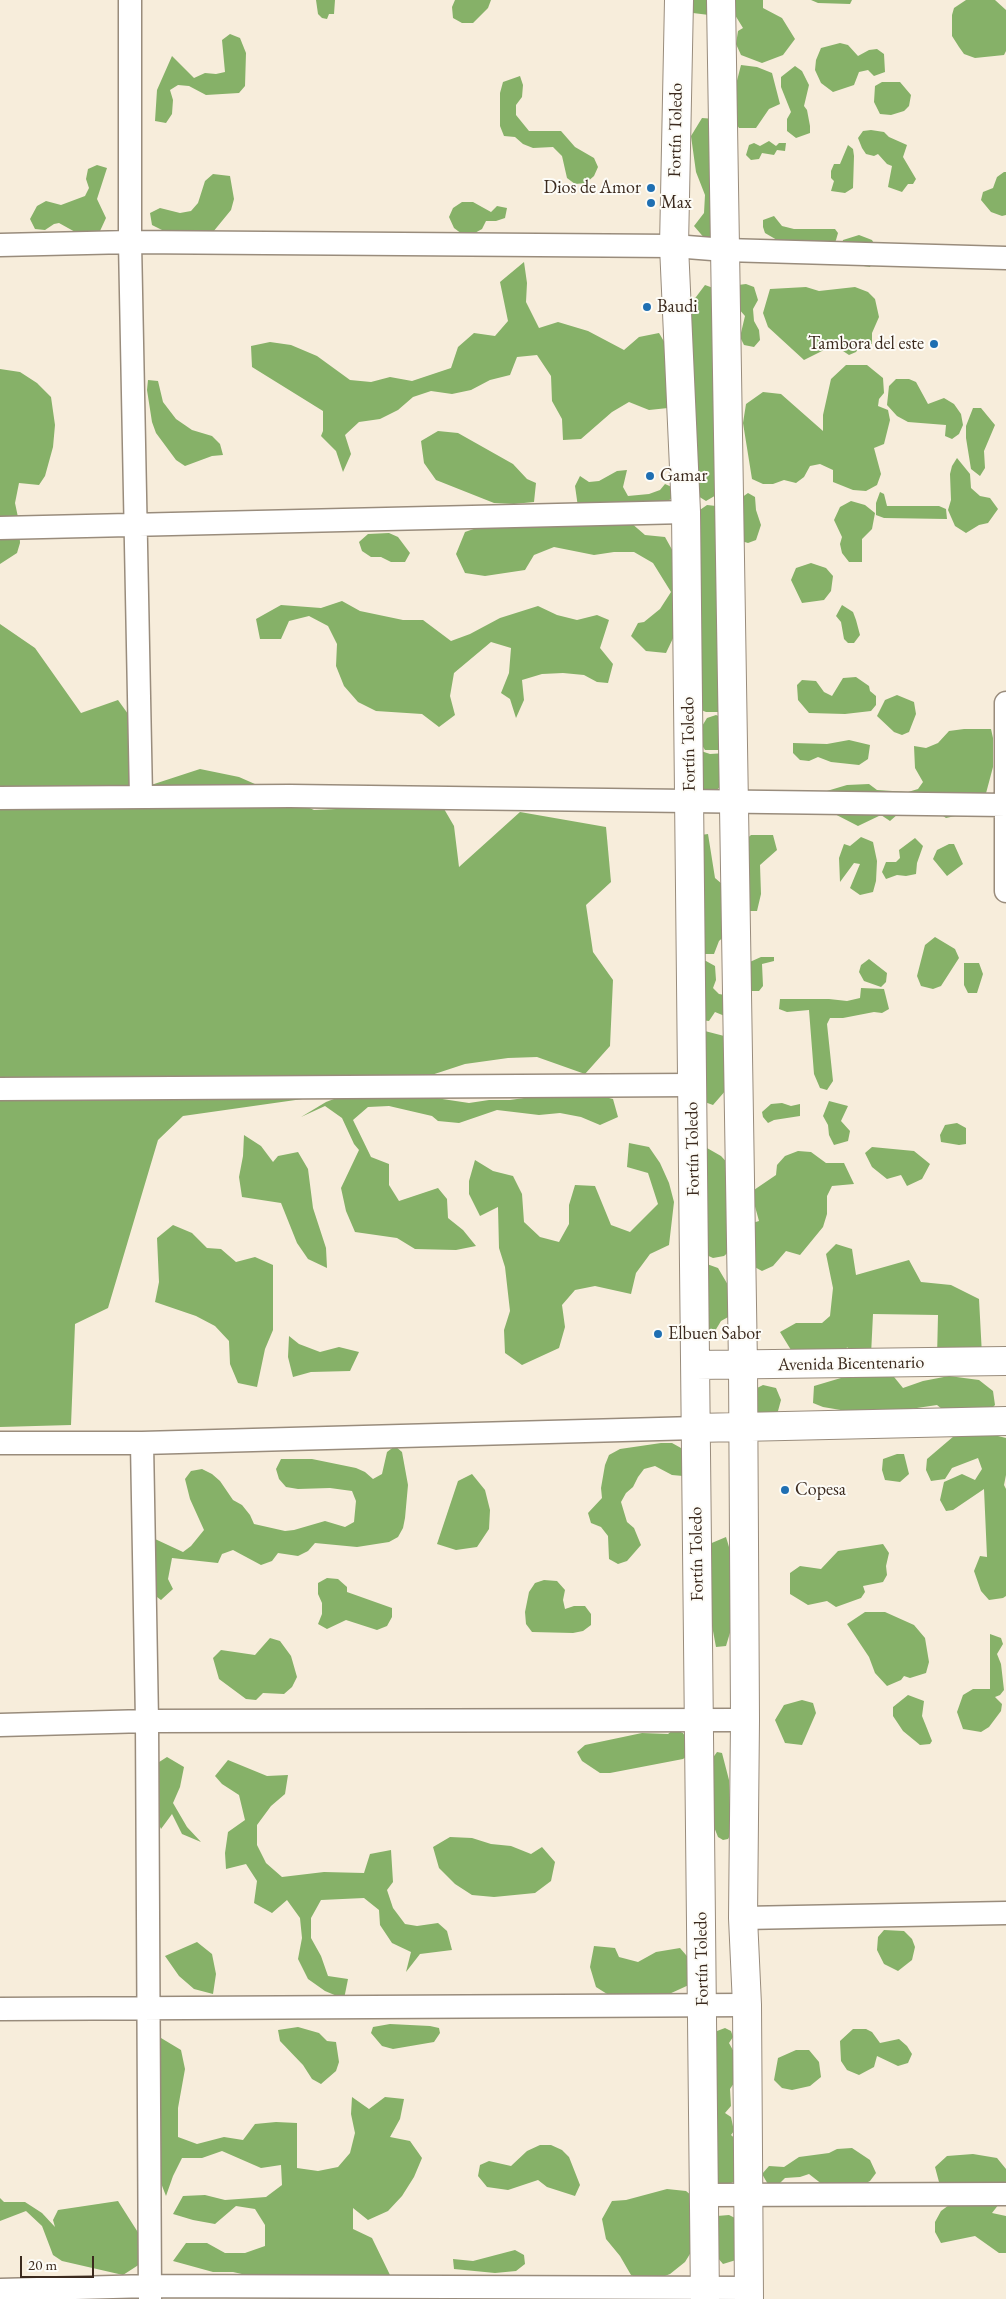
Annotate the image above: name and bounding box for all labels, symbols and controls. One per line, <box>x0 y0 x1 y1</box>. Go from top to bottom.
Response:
street label: Fortín Toledo <box>664 82 688 178</box>
place label: Dios de Amor <box>544 177 641 199</box>
marker: Dios de Amor <box>645 182 657 194</box>
place label: Max <box>661 192 692 214</box>
marker: Max <box>645 197 657 209</box>
place label: Baudi <box>657 296 698 318</box>
marker: Baudi <box>641 301 653 313</box>
place label: Tambora del este <box>808 333 924 355</box>
marker: Tambora del este <box>928 338 940 350</box>
place label: Gamar <box>660 465 708 487</box>
marker: Gamar <box>644 470 656 482</box>
street label: Fortín Toledo <box>677 696 701 792</box>
street label: Fortín Toledo <box>681 1101 705 1197</box>
place label: Elbuen Sabor <box>668 1323 761 1345</box>
marker: Elbuen Sabor <box>652 1328 664 1340</box>
street label: Avenida Bicentenario <box>778 1352 924 1376</box>
place label: Copesa <box>795 1479 846 1501</box>
marker: Copesa <box>779 1484 791 1496</box>
street label: Fortín Toledo <box>685 1506 709 1602</box>
street label: Fortín Toledo <box>690 1911 714 2007</box>
scale bar <box>22 2246 96 2278</box>
text: 20 m <box>28 2255 57 2274</box>

